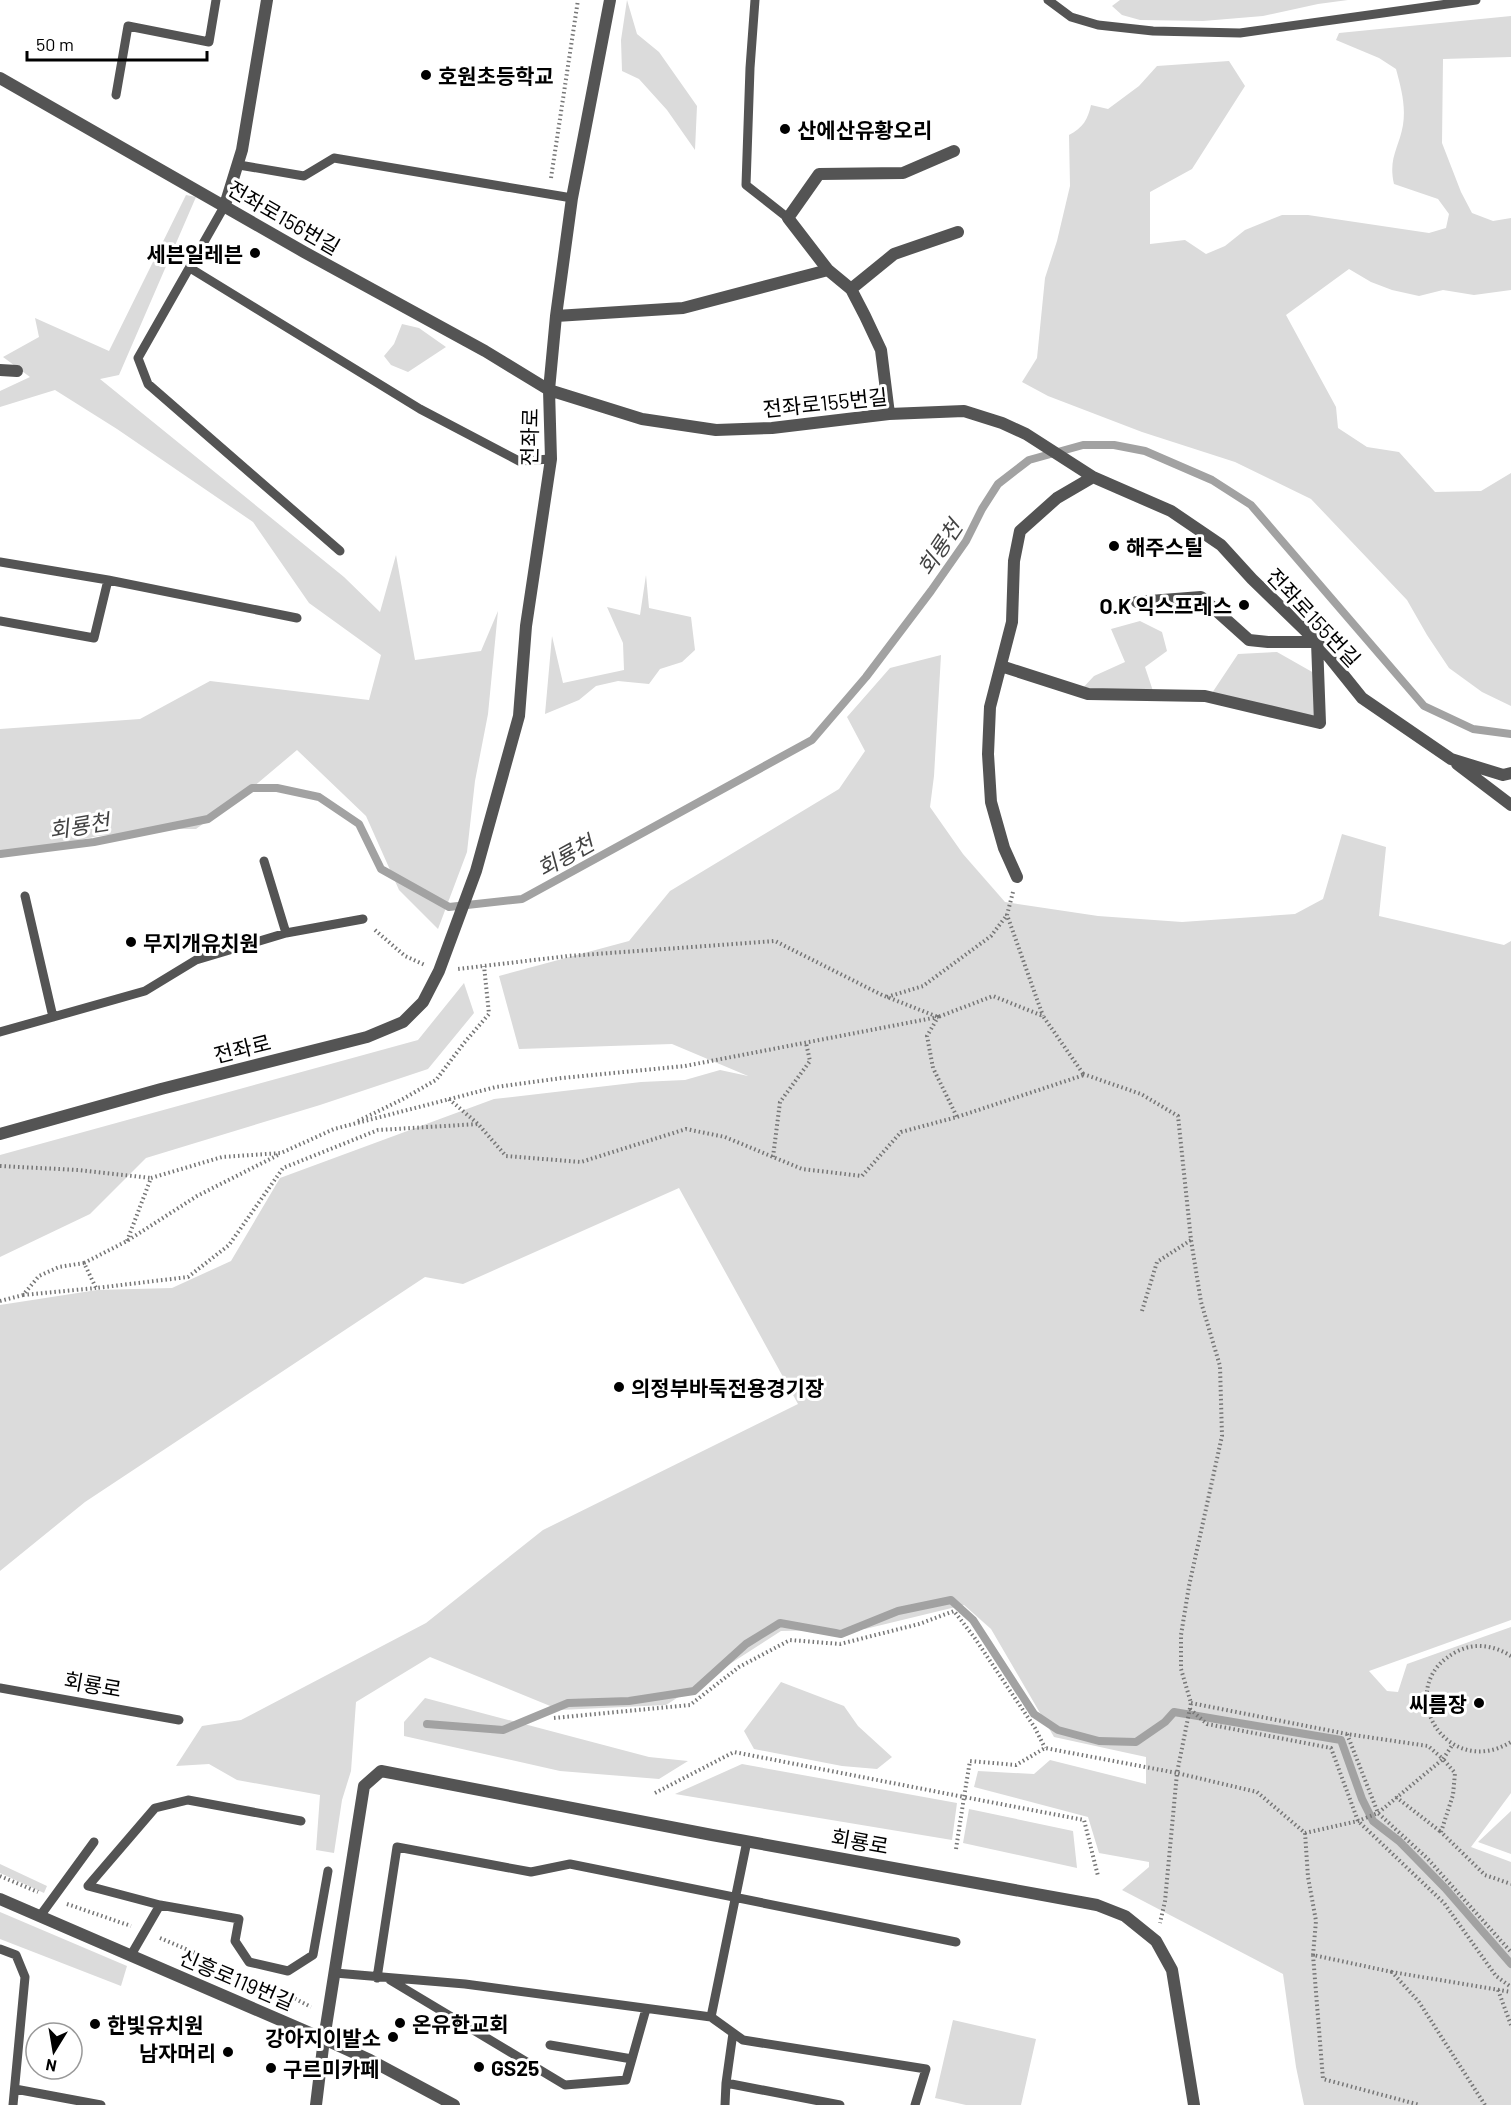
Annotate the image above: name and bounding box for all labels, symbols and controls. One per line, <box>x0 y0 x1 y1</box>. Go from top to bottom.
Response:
scale bar <box>27 24 207 62</box>
text: 50 m <box>36 33 74 55</box>
place label: 호원초등학교 <box>438 63 554 88</box>
marker: 호원초등학교 <box>419 68 433 82</box>
place label: 산에산유황오리 <box>797 117 932 142</box>
marker: 산에산유황오리 <box>778 122 792 136</box>
street label: 전좌로156번길 <box>223 175 345 259</box>
place label: 세븐일레븐 <box>146 241 243 266</box>
marker: 세븐일레븐 <box>248 246 262 260</box>
street label: 전좌로155번길 <box>761 383 889 421</box>
street label: 전좌로 <box>516 408 542 466</box>
water label: 회룡천 <box>911 512 968 579</box>
place label: 해주스틸 <box>1126 534 1203 559</box>
marker: 해주스틸 <box>1107 539 1121 553</box>
street label: 전좌로155번길 <box>1262 563 1366 671</box>
place label: O.K 익스프레스 <box>1099 593 1232 618</box>
marker: O.K 익스프레스 <box>1237 598 1251 612</box>
water label: 회룡천 <box>47 807 114 843</box>
water label: 회룡천 <box>532 828 600 881</box>
place label: 무지개유치원 <box>143 930 259 955</box>
marker: 무지개유치원 <box>124 935 138 949</box>
street label: 전좌로 <box>211 1029 273 1067</box>
place label: 의정부바둑전용경기장 <box>631 1375 824 1400</box>
marker: 의정부바둑전용경기장 <box>612 1380 626 1394</box>
street label: 회룡로 <box>62 1667 124 1701</box>
place label: 씨름장 <box>1409 1691 1467 1716</box>
marker: 씨름장 <box>1472 1696 1486 1710</box>
street label: 회룡로 <box>829 1824 891 1858</box>
street label: 신흥로119번길 <box>176 1944 298 2014</box>
place label: 온유한교회 <box>412 2011 509 2036</box>
place label: 한빛유치원 <box>107 2012 204 2037</box>
marker: 온유한교회 <box>393 2016 407 2030</box>
marker: 한빛유치원 <box>88 2017 102 2031</box>
north arrow <box>24 2021 84 2081</box>
place label: 강아지이발소 <box>265 2025 381 2050</box>
marker: 강아지이발소 <box>386 2030 400 2044</box>
place label: 남자머리 <box>139 2040 216 2065</box>
marker: 남자머리 <box>221 2045 235 2059</box>
place label: GS25 <box>491 2055 539 2080</box>
text: N <box>44 2056 58 2077</box>
place label: 구르미카페 <box>283 2056 380 2081</box>
marker: GS25 <box>472 2060 486 2074</box>
marker: 구르미카페 <box>264 2061 278 2075</box>

